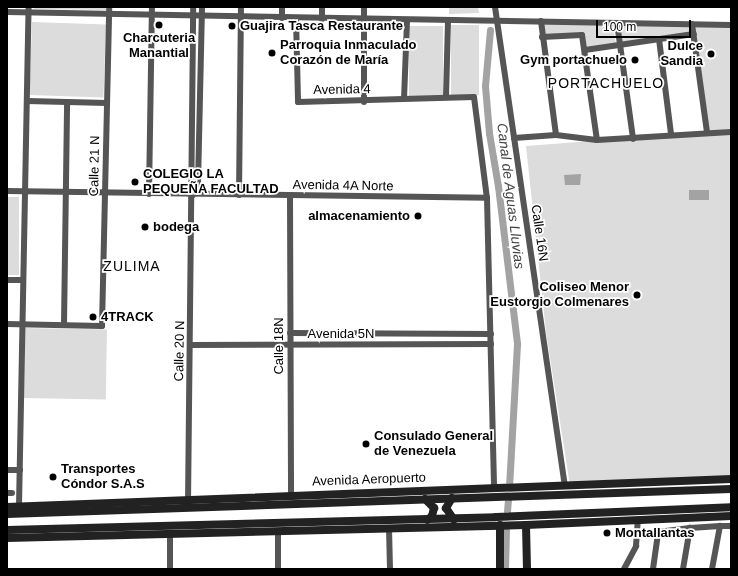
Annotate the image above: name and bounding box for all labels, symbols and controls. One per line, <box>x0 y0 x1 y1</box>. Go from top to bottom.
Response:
scale bar <box>598 12 693 38</box>
place label: Guajira Tasca Restaurante <box>240 18 403 34</box>
marker: Charcuteria Manantial <box>154 20 164 30</box>
text: 100 m <box>603 20 636 34</box>
marker: Guajira Tasca Restaurante <box>227 21 237 31</box>
place label: Charcuteria Manantial <box>123 31 195 62</box>
place label: Parroquia Inmaculado Corazón de María <box>280 38 417 69</box>
place label: Dulce Sandia <box>660 39 703 70</box>
marker: Parroquia Inmaculado Corazón de María <box>267 48 277 58</box>
marker: Dulce Sandia <box>706 49 716 59</box>
place label: Gym portachuelo <box>520 52 627 68</box>
marker: Gym portachuelo <box>630 55 640 65</box>
district label: PORTACHUELO <box>548 75 664 91</box>
street label: Avenida 4 <box>313 82 371 98</box>
water label: Canal de Aguas Lluvias <box>494 122 528 270</box>
street label: Calle 21 N <box>87 136 103 196</box>
place label: COLEGIO LA PEQUEÑA FACULTAD <box>143 167 279 198</box>
marker: COLEGIO LA PEQUEÑA FACULTAD <box>130 177 140 187</box>
street label: Avenida 4A Norte <box>292 177 394 195</box>
street label: Calle 16N <box>527 204 551 262</box>
place label: almacenamiento <box>308 208 410 224</box>
marker: almacenamiento <box>413 211 423 221</box>
place label: bodega <box>153 219 199 235</box>
marker: bodega <box>140 222 150 232</box>
district label: ZULIMA <box>103 258 161 274</box>
place label: Coliseo Menor Eustorgio Colmenares <box>490 280 629 311</box>
marker: Coliseo Menor Eustorgio Colmenares <box>632 290 642 300</box>
place label: 4TRACK <box>101 309 154 325</box>
marker: 4TRACK <box>88 312 98 322</box>
street label: Calle 18N <box>271 317 287 375</box>
street label: Calle 20 N <box>172 321 188 381</box>
street label: Avenida 5N <box>308 326 374 342</box>
place label: Consulado General de Venezuela <box>374 429 493 460</box>
marker: Consulado General de Venezuela <box>361 439 371 449</box>
place label: Transportes Cóndor S.A.S <box>61 462 145 493</box>
street label: Avenida Aeropuerto <box>311 470 427 490</box>
marker: Transportes Cóndor S.A.S <box>48 472 58 482</box>
place label: Montallantas <box>615 525 694 541</box>
marker: Montallantas <box>602 528 612 538</box>

